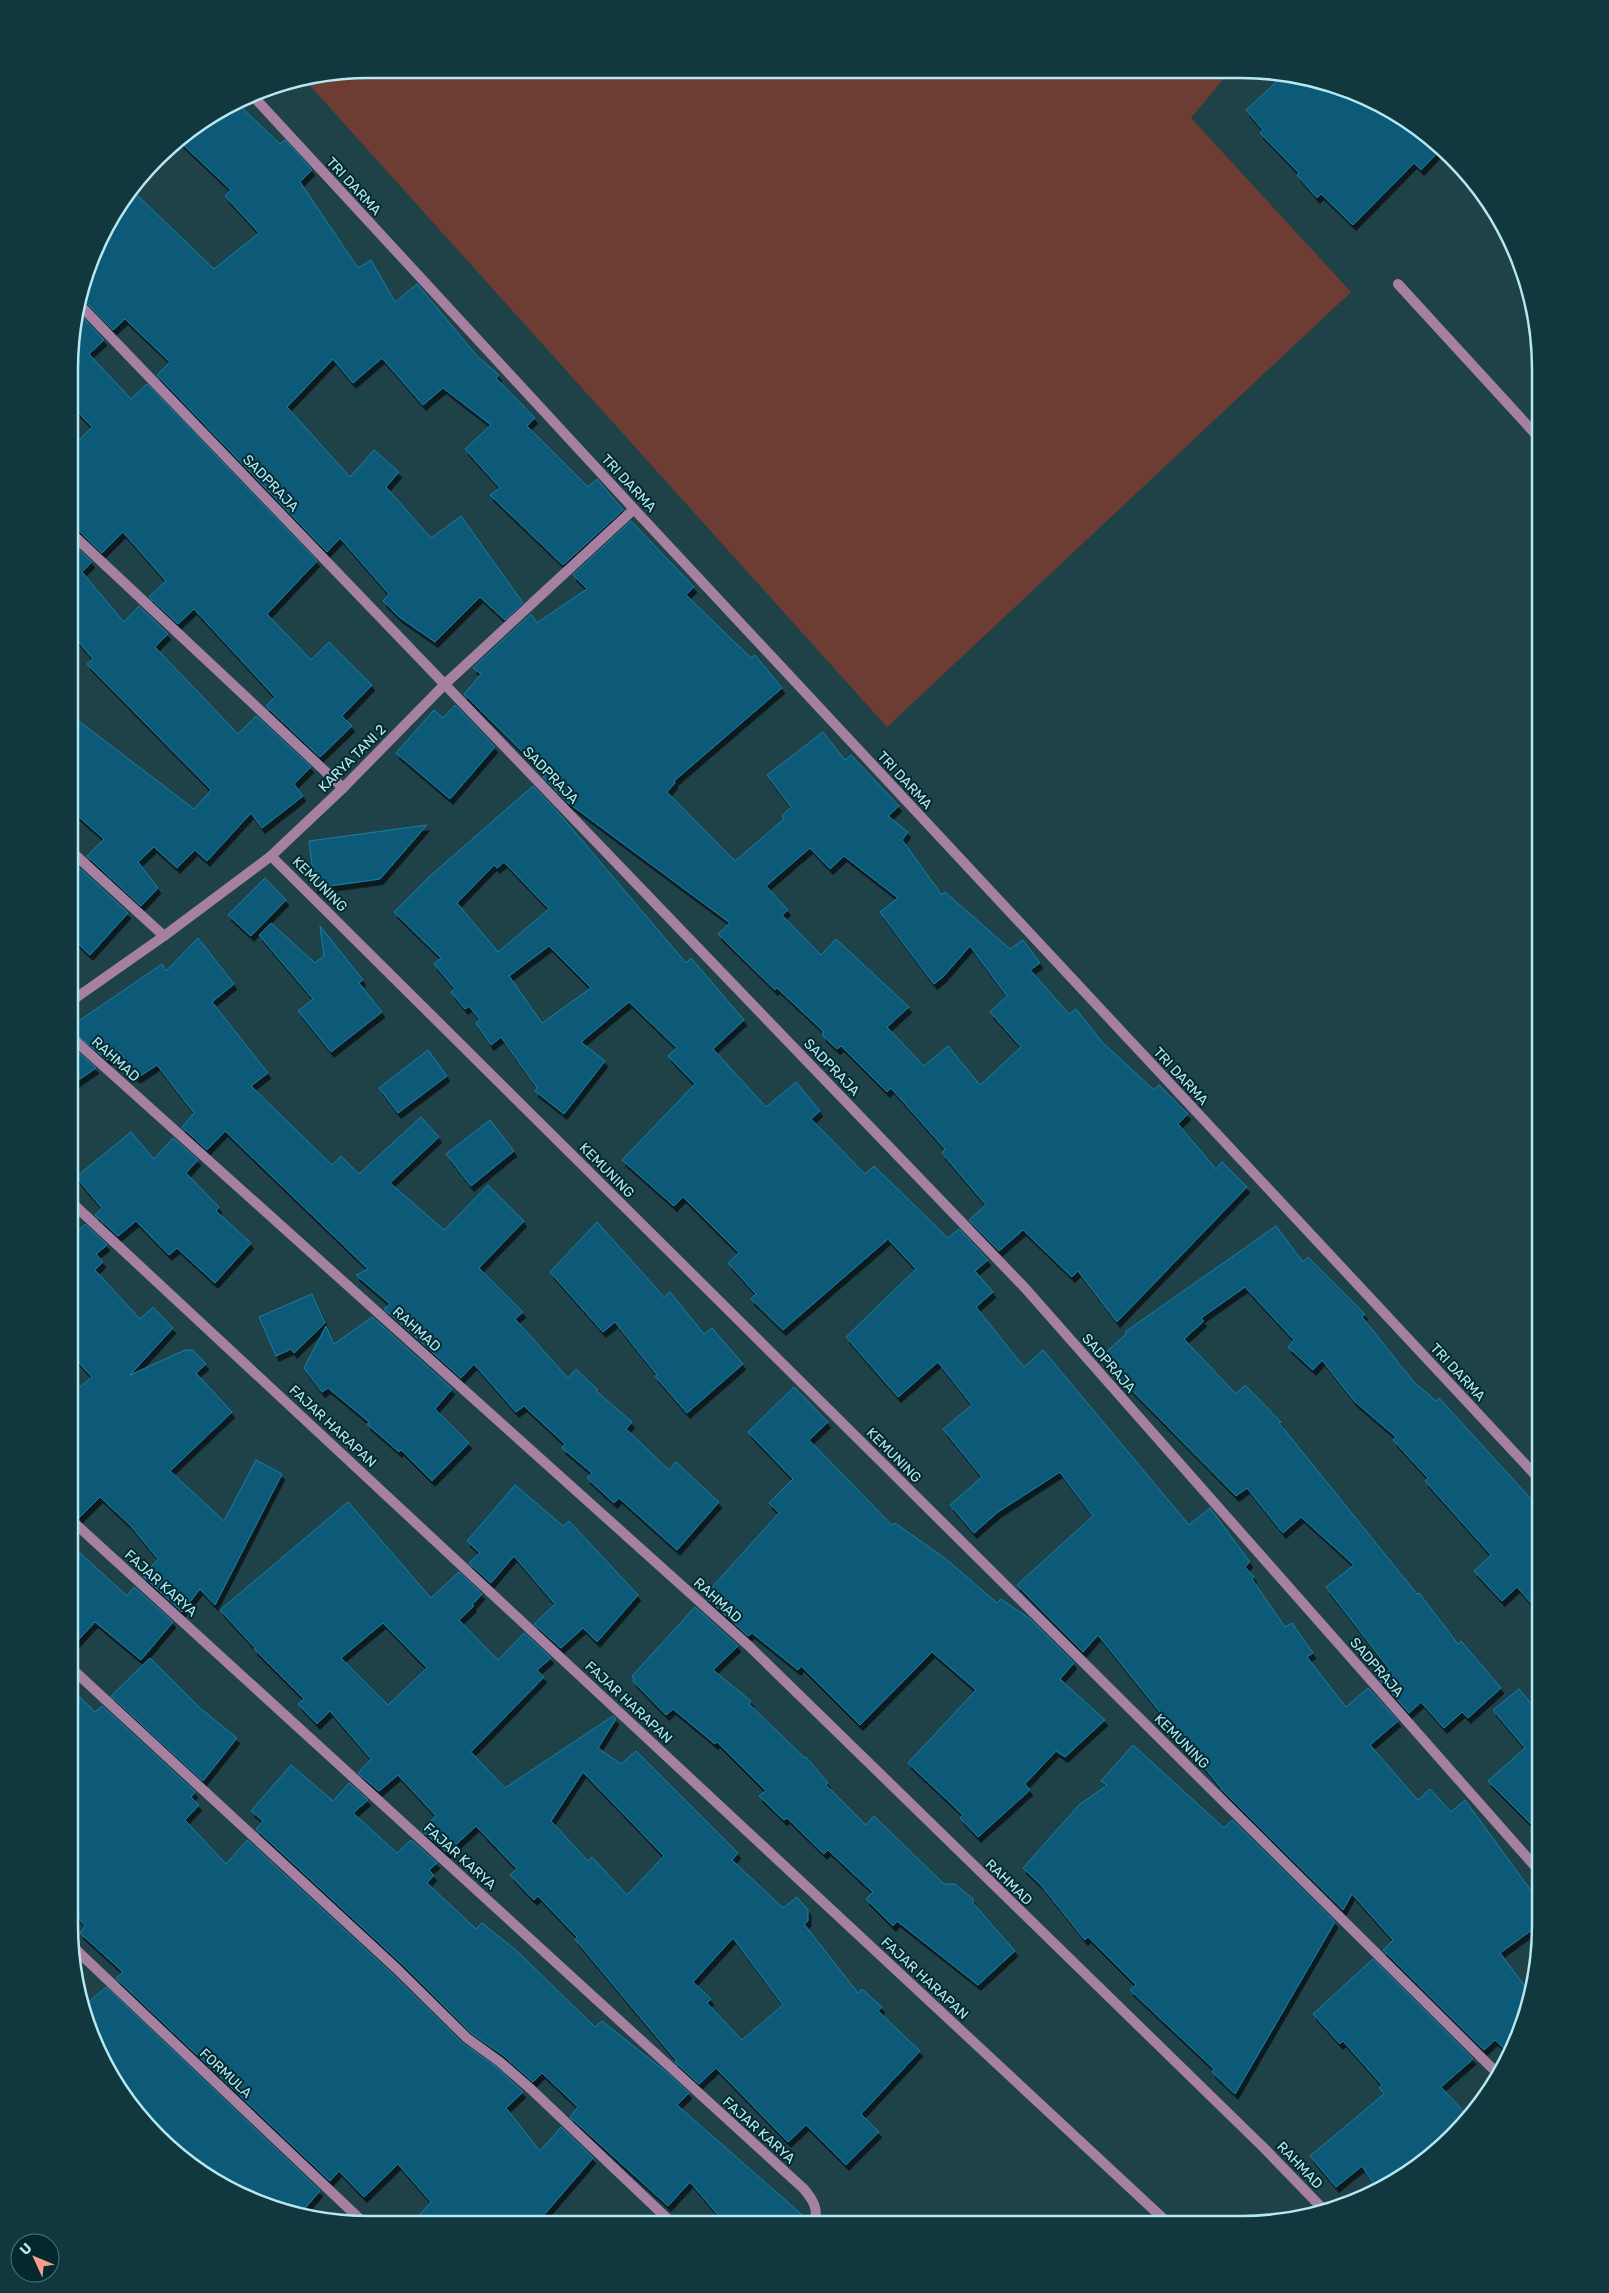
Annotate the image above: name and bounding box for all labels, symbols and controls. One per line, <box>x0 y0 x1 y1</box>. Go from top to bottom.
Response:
street label: TRI DARMA <box>323 154 385 219</box>
street label: SADPRAJA <box>239 451 303 516</box>
street label: TRI DARMA <box>598 451 660 516</box>
street label: KARYA TANI 2 <box>315 721 390 796</box>
street label: SADPRAJA <box>519 743 583 808</box>
street label: TRI DARMA <box>874 748 936 813</box>
street label: KEMUNING <box>289 853 351 915</box>
street label: RAHMAD <box>88 1033 143 1085</box>
street label: SADPRAJA <box>800 1035 864 1100</box>
street label: TRI DARMA <box>1150 1044 1212 1109</box>
street label: KEMUNING <box>576 1139 638 1201</box>
street label: RAHMAD <box>389 1303 444 1355</box>
street label: SADPRAJA <box>1078 1330 1139 1397</box>
street label: TRI DARMA <box>1427 1340 1489 1405</box>
street label: FAJAR HARAPAN <box>286 1382 380 1471</box>
street label: KEMUNING <box>863 1424 925 1486</box>
street label: FAJAR KARYA <box>121 1546 201 1621</box>
street label: RAHMAD <box>690 1574 745 1626</box>
street label: SADPRAJA <box>1346 1634 1407 1701</box>
street label: FAJAR HARAPAN <box>582 1658 676 1747</box>
street label: KEMUNING <box>1151 1710 1213 1772</box>
street label: FAJAR KARYA <box>420 1819 500 1894</box>
street label: RAHMAD <box>982 1856 1036 1909</box>
street label: FAJAR HARAPAN <box>878 1934 972 2023</box>
street label: FORMULA <box>196 2045 256 2102</box>
street label: FAJAR KARYA <box>719 2093 799 2168</box>
street label: RAHMAD <box>1273 2138 1326 2192</box>
north arrow <box>10 2233 60 2283</box>
text: U <box>16 2240 36 2259</box>

